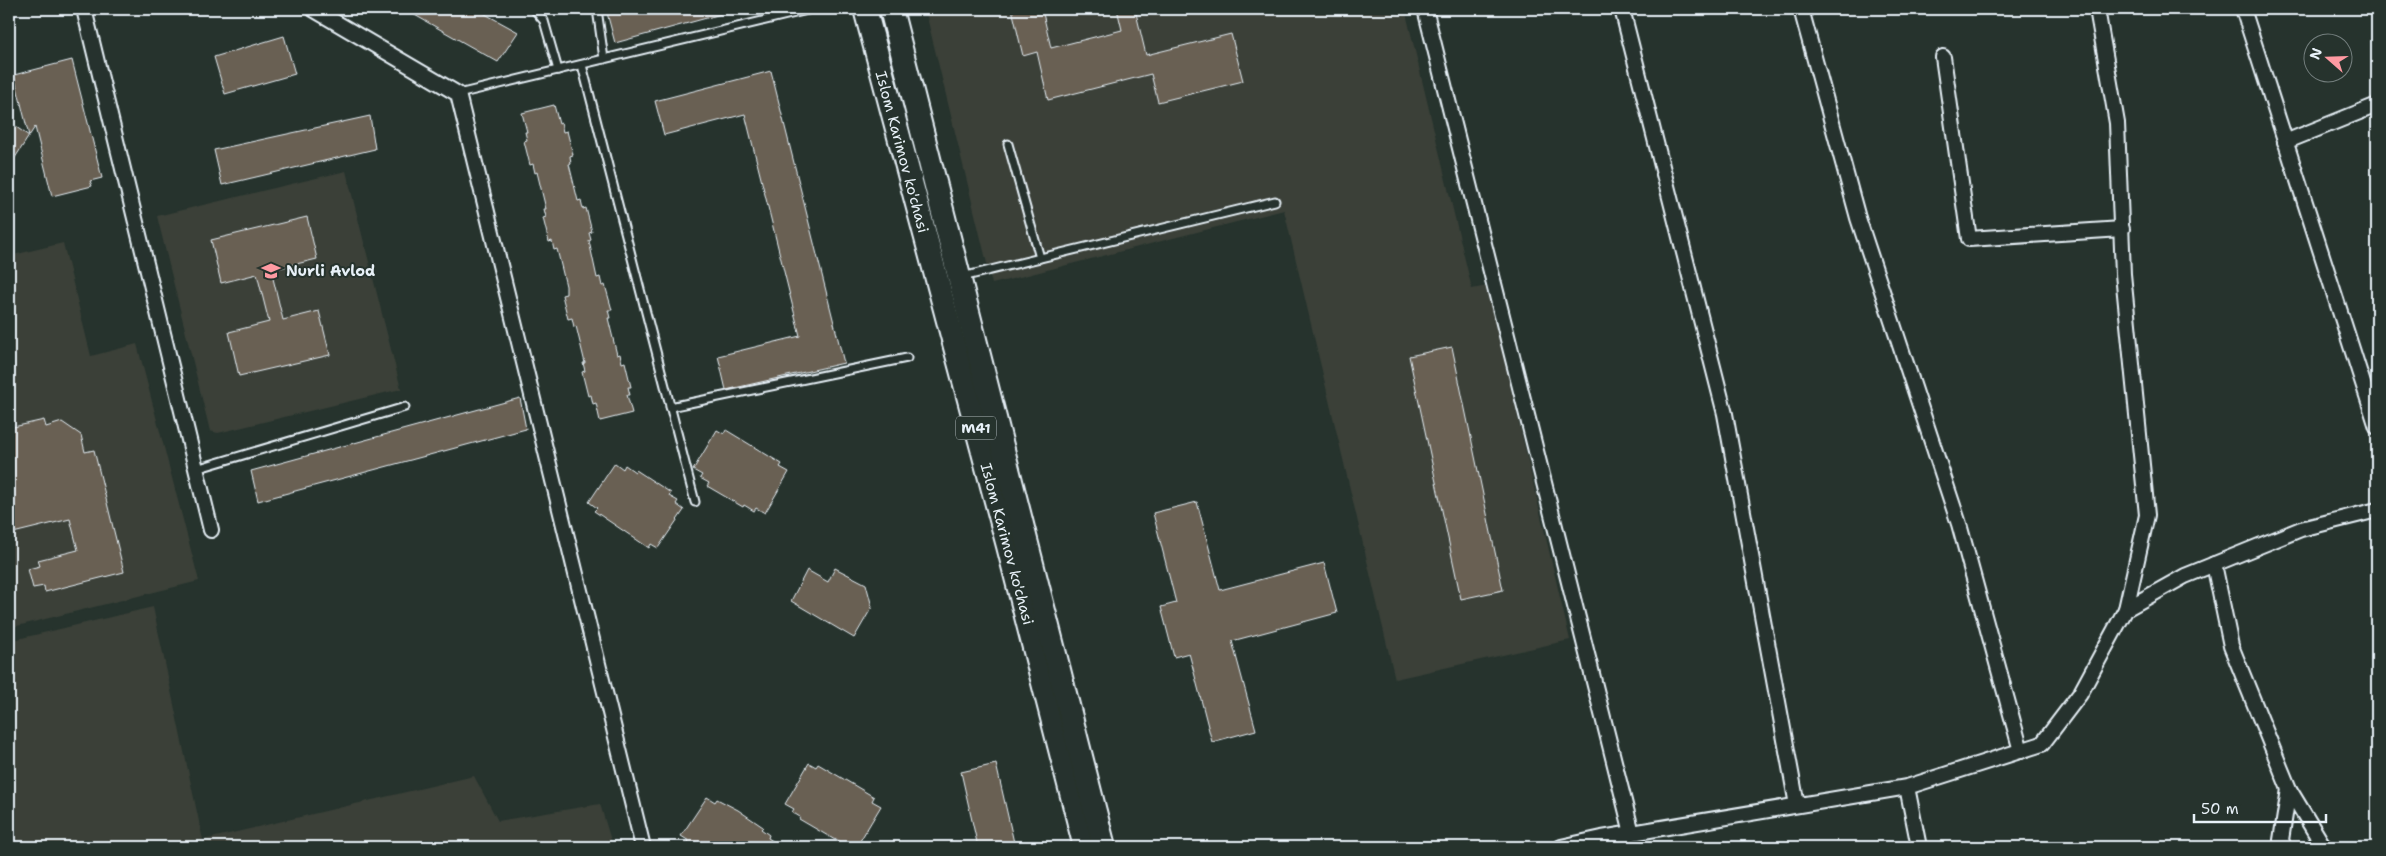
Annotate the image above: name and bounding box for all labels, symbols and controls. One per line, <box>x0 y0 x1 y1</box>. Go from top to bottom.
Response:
north arrow <box>2304 32 2354 82</box>
text: N <box>2305 45 2326 62</box>
street label: Islom Karimov ko'chasi <box>871 69 933 235</box>
school or university icon: Nurli Avlod <box>260 260 282 282</box>
place label: Nurli Avlod <box>286 261 375 281</box>
road number: M41 <box>956 416 996 439</box>
street label: Islom Karimov ko'chasi <box>976 461 1038 627</box>
scale bar <box>2194 791 2326 823</box>
text: 50 m <box>2201 799 2239 819</box>

